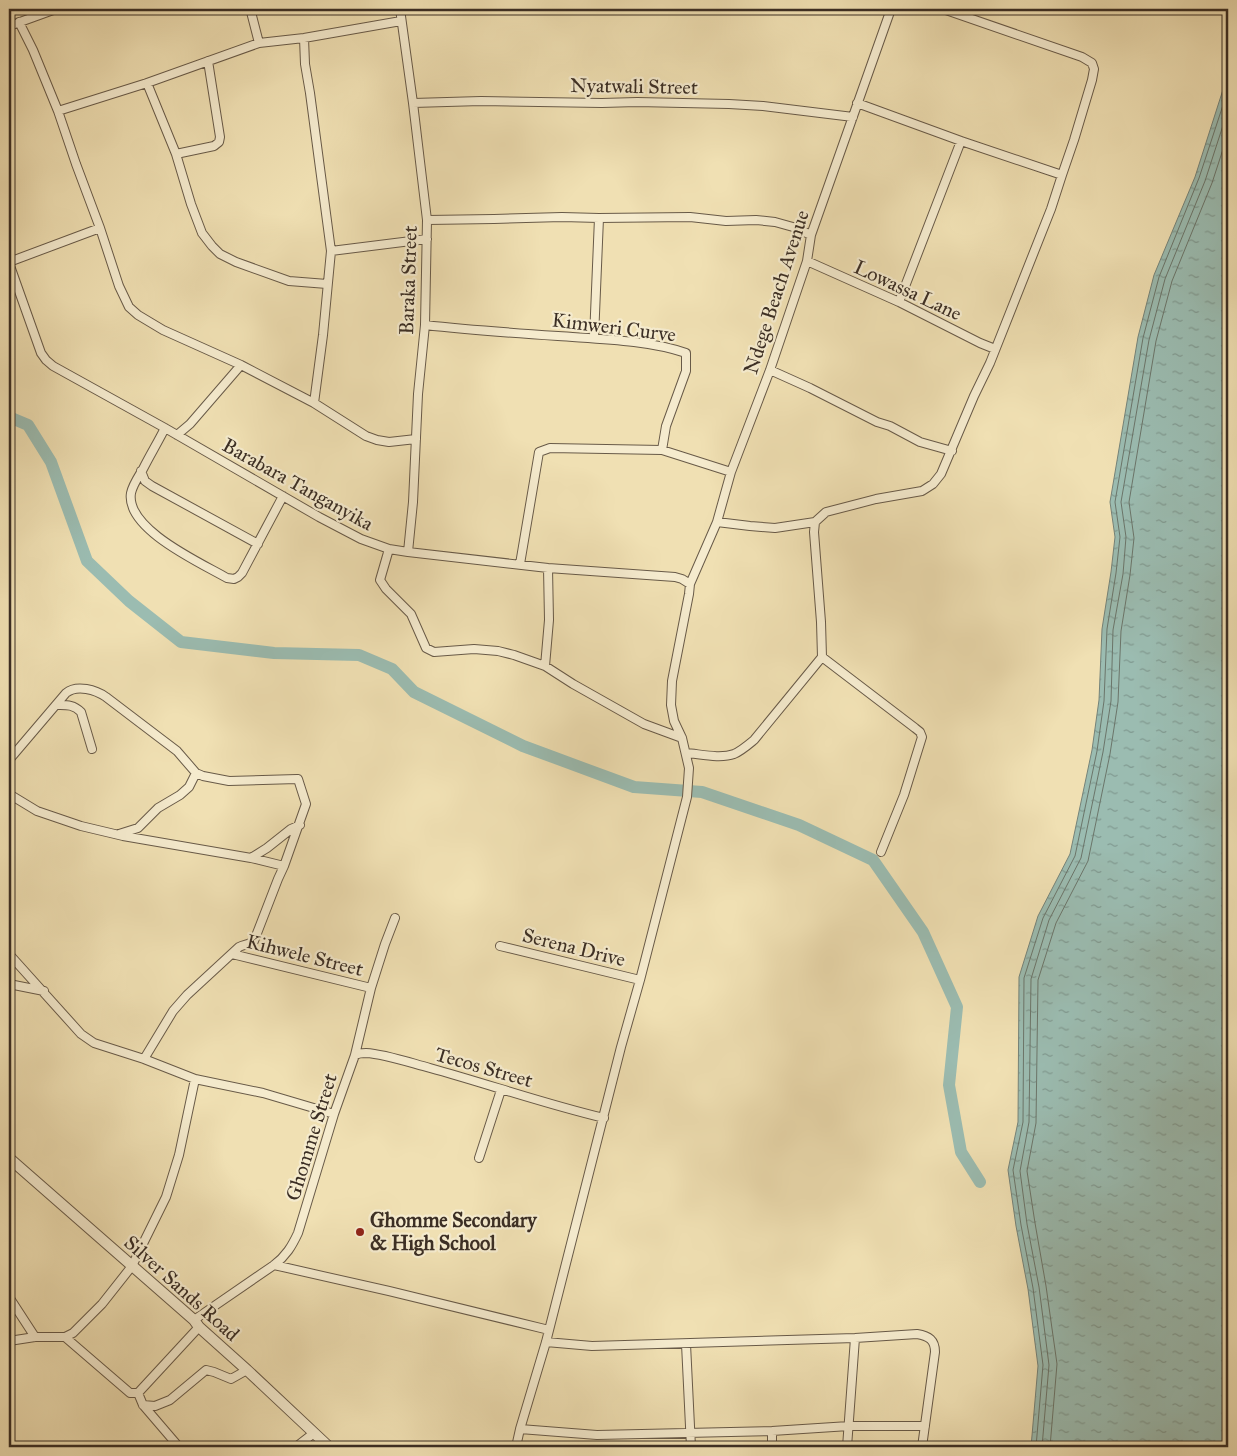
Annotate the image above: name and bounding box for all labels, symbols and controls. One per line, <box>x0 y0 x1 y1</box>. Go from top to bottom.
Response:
street label: Nyatwali Street <box>570 73 698 99</box>
street label: Ndege Beach Avenue <box>738 207 815 377</box>
street label: Baraka Street <box>394 225 422 335</box>
street label: Lowassa Lane <box>850 255 966 325</box>
street label: Kimweri Curve <box>551 308 677 346</box>
street label: Barabara Tanganyika <box>218 433 378 537</box>
street label: Serena Drive <box>520 923 628 971</box>
street label: Kihwele Street <box>244 929 366 981</box>
street label: Tecos Street <box>432 1042 536 1092</box>
street label: Ghomme Street <box>280 1071 342 1203</box>
place label: Ghomme Secondary & High School <box>370 1208 538 1256</box>
marker: Ghomme Secondary & High School <box>354 1226 366 1238</box>
street label: Silver Sands Road <box>119 1230 245 1346</box>

